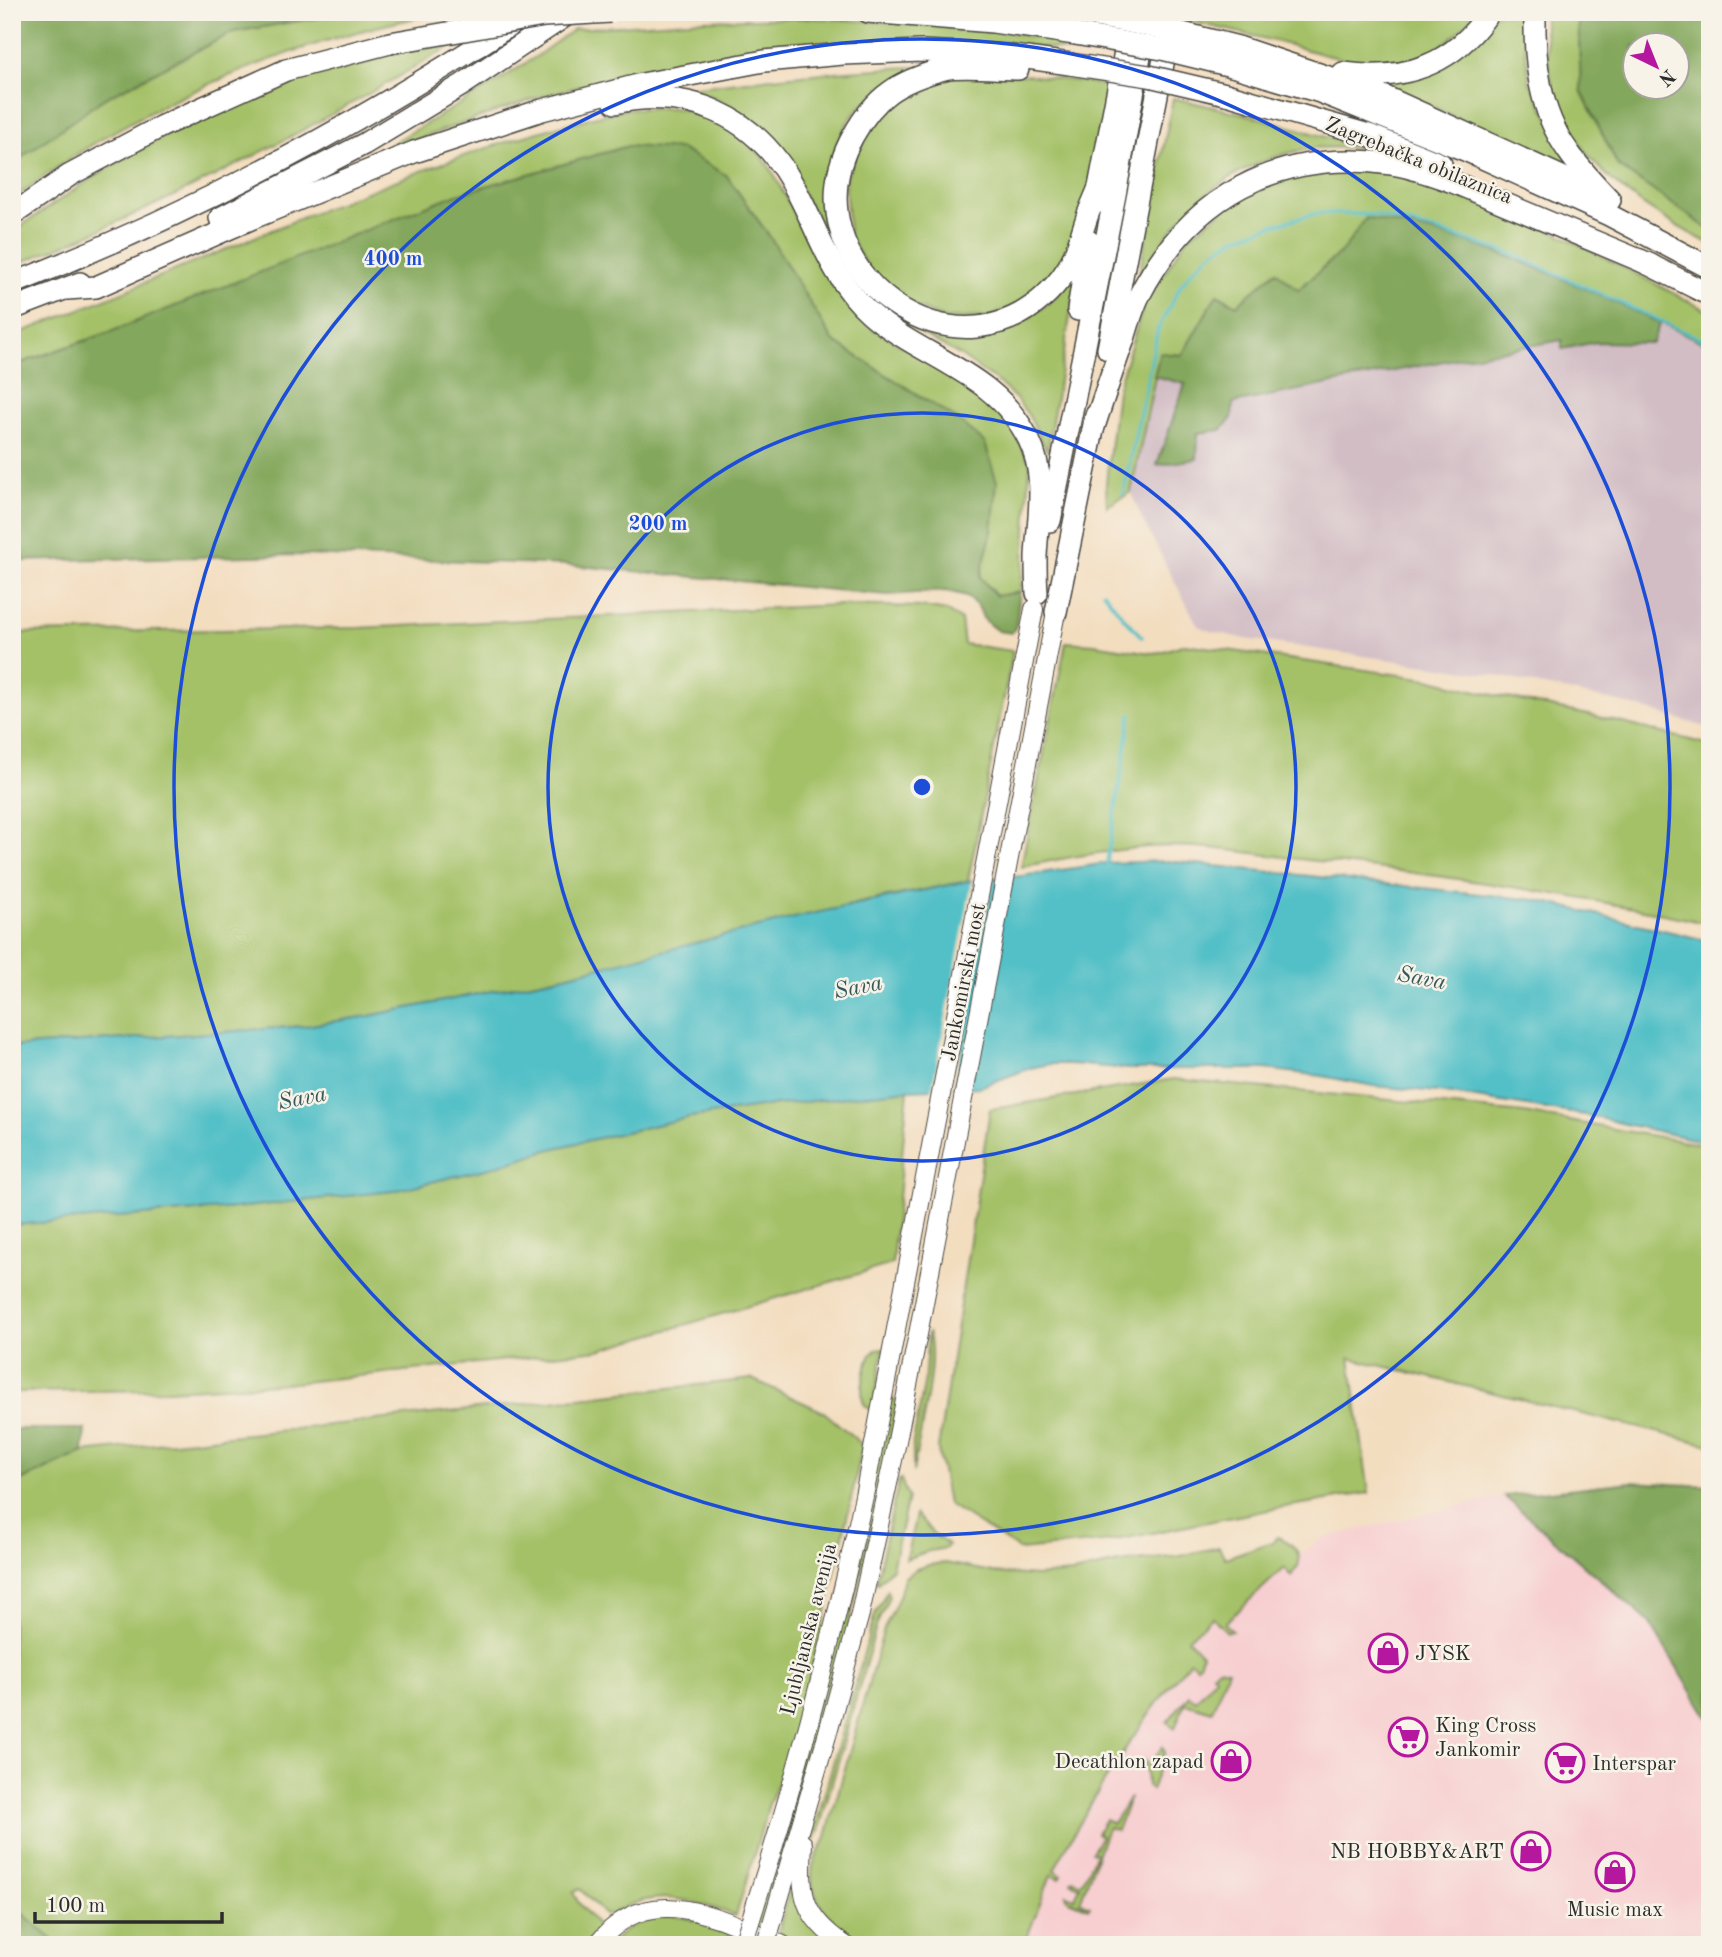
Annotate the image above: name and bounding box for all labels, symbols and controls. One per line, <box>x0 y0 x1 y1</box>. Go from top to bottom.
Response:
north arrow <box>1620 32 1690 102</box>
text: N <box>1654 65 1678 89</box>
street label: Zagrebačka obilaznica <box>1322 114 1515 209</box>
text: 400 m <box>363 249 423 270</box>
text: 200 m <box>628 514 688 535</box>
centre of rings <box>910 775 934 799</box>
street label: Jankomirski most <box>939 902 990 1063</box>
water label: Sava <box>1395 962 1448 994</box>
water label: Sava <box>832 971 885 1003</box>
water label: Sava <box>276 1082 329 1114</box>
street label: Ljubljanska avenija <box>778 1541 841 1718</box>
shop icon: JYSK <box>1367 1632 1409 1674</box>
place label: JYSK <box>1415 1644 1471 1665</box>
supermarket icon: King Cross Jankomir <box>1387 1716 1429 1758</box>
place label: King Cross Jankomir <box>1435 1716 1536 1761</box>
shop icon: Decathlon zapad <box>1210 1740 1252 1782</box>
supermarket icon: Interspar <box>1544 1742 1586 1784</box>
place label: Decathlon zapad <box>1055 1752 1204 1773</box>
place label: Interspar <box>1592 1754 1677 1775</box>
shop icon: NB HOBBY&ART <box>1510 1830 1552 1872</box>
place label: NB HOBBY&ART <box>1330 1842 1504 1863</box>
shop icon: Music max <box>1594 1851 1636 1893</box>
scale bar <box>35 1880 222 1924</box>
text: 100 m <box>46 1896 105 1917</box>
place label: Music max <box>1567 1900 1663 1921</box>

